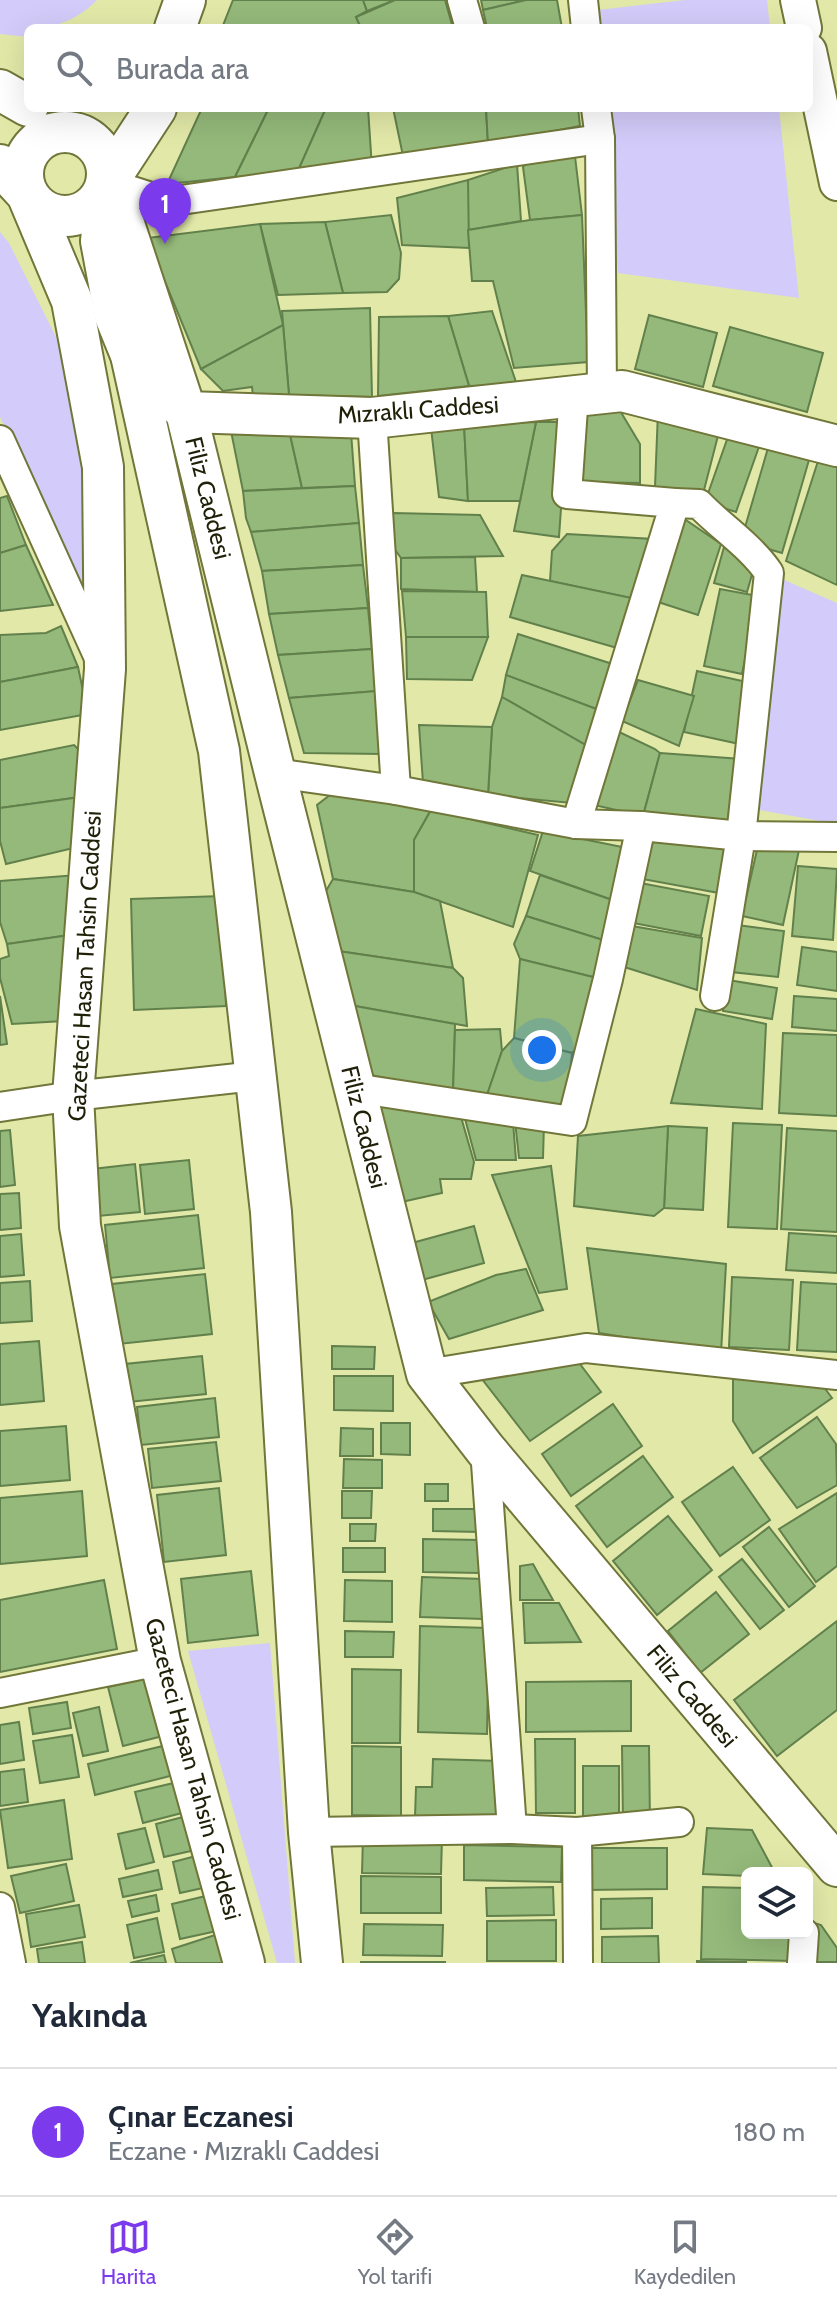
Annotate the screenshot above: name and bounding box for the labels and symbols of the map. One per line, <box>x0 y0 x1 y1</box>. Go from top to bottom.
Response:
pin: 1 <box>139 178 191 244</box>
street label: Mızraklı Caddesi <box>336 389 500 430</box>
street label: Filiz Caddesi <box>179 434 238 562</box>
street label: Gazeteci Hasan Tahsin Caddesi <box>62 810 107 1122</box>
your location <box>522 1030 562 1070</box>
street label: Filiz Caddesi <box>335 1063 394 1191</box>
street label: Gazeteci Hasan Tahsin Caddesi <box>139 1615 248 1923</box>
street label: Filiz Caddesi <box>641 1638 744 1753</box>

